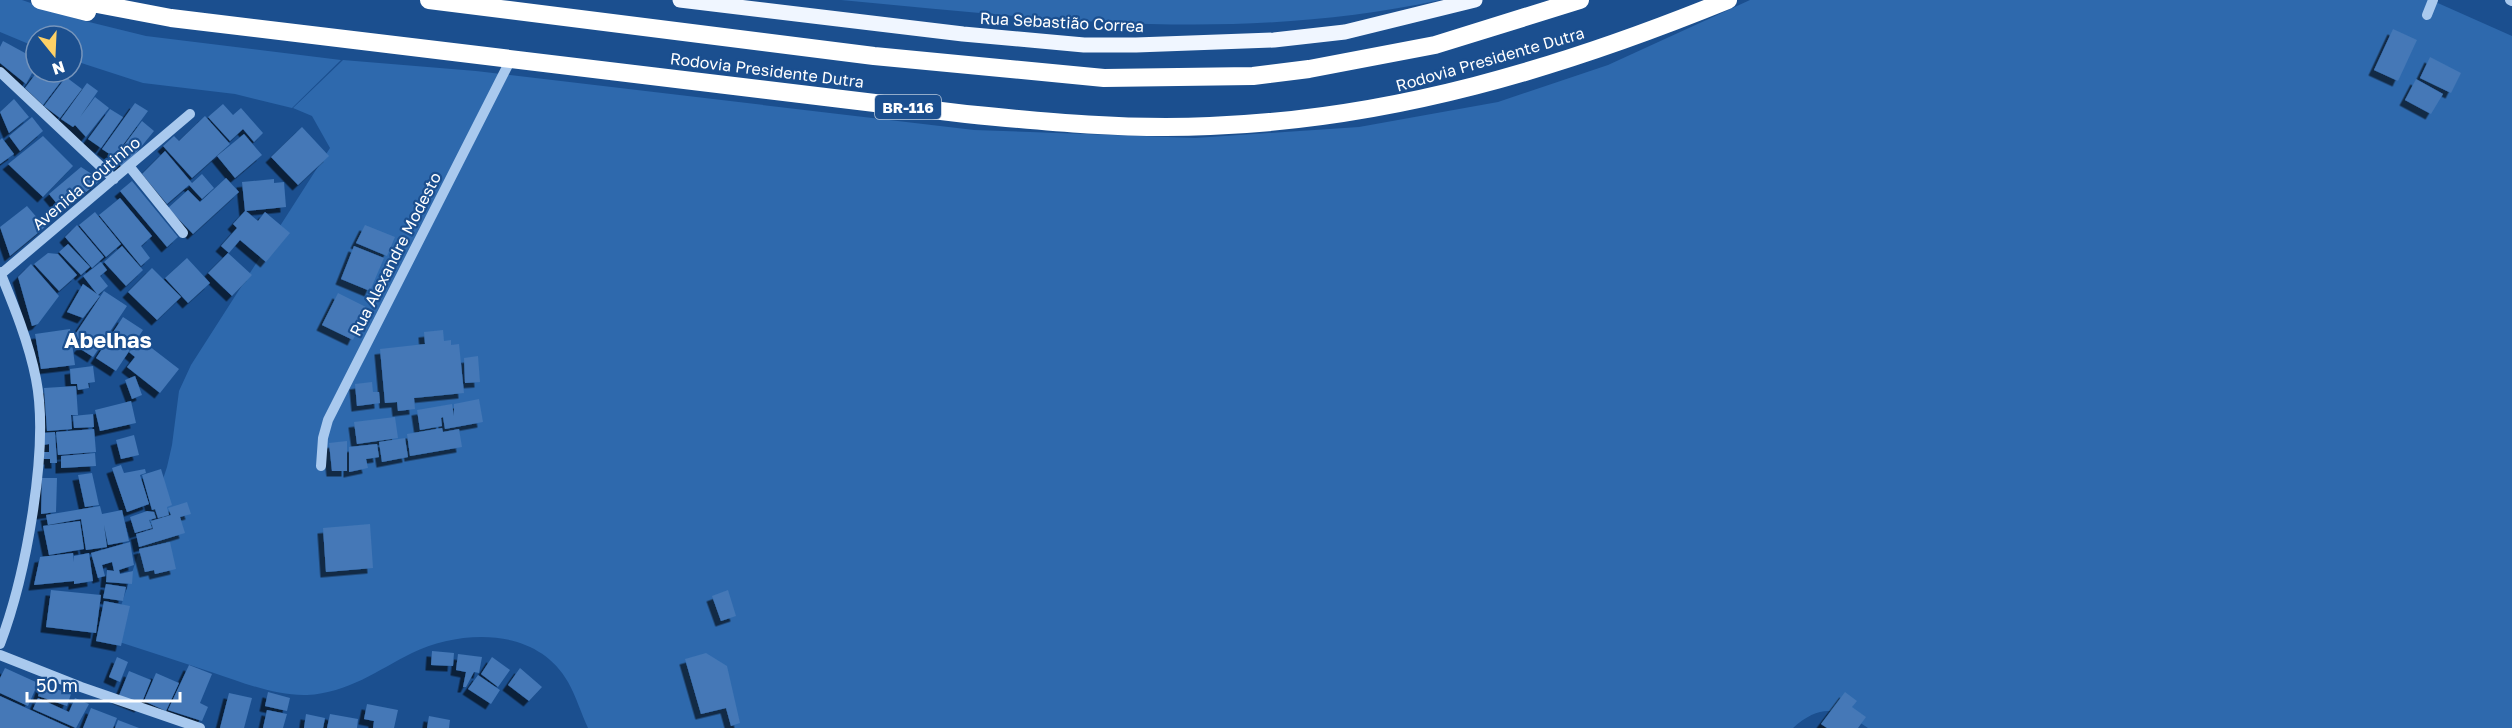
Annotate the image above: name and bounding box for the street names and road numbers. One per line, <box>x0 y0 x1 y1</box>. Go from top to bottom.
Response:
street label: Rua Sebastião Correa <box>979 8 1145 36</box>
street label: Rodovia Presidente Dutra <box>1393 22 1587 96</box>
street label: Rodovia Presidente Dutra <box>669 48 865 92</box>
road number: BR-116 <box>875 95 941 119</box>
street label: Avenida Coutinho <box>28 132 144 234</box>
street label: Rua Alexandre Modesto <box>345 169 445 339</box>

